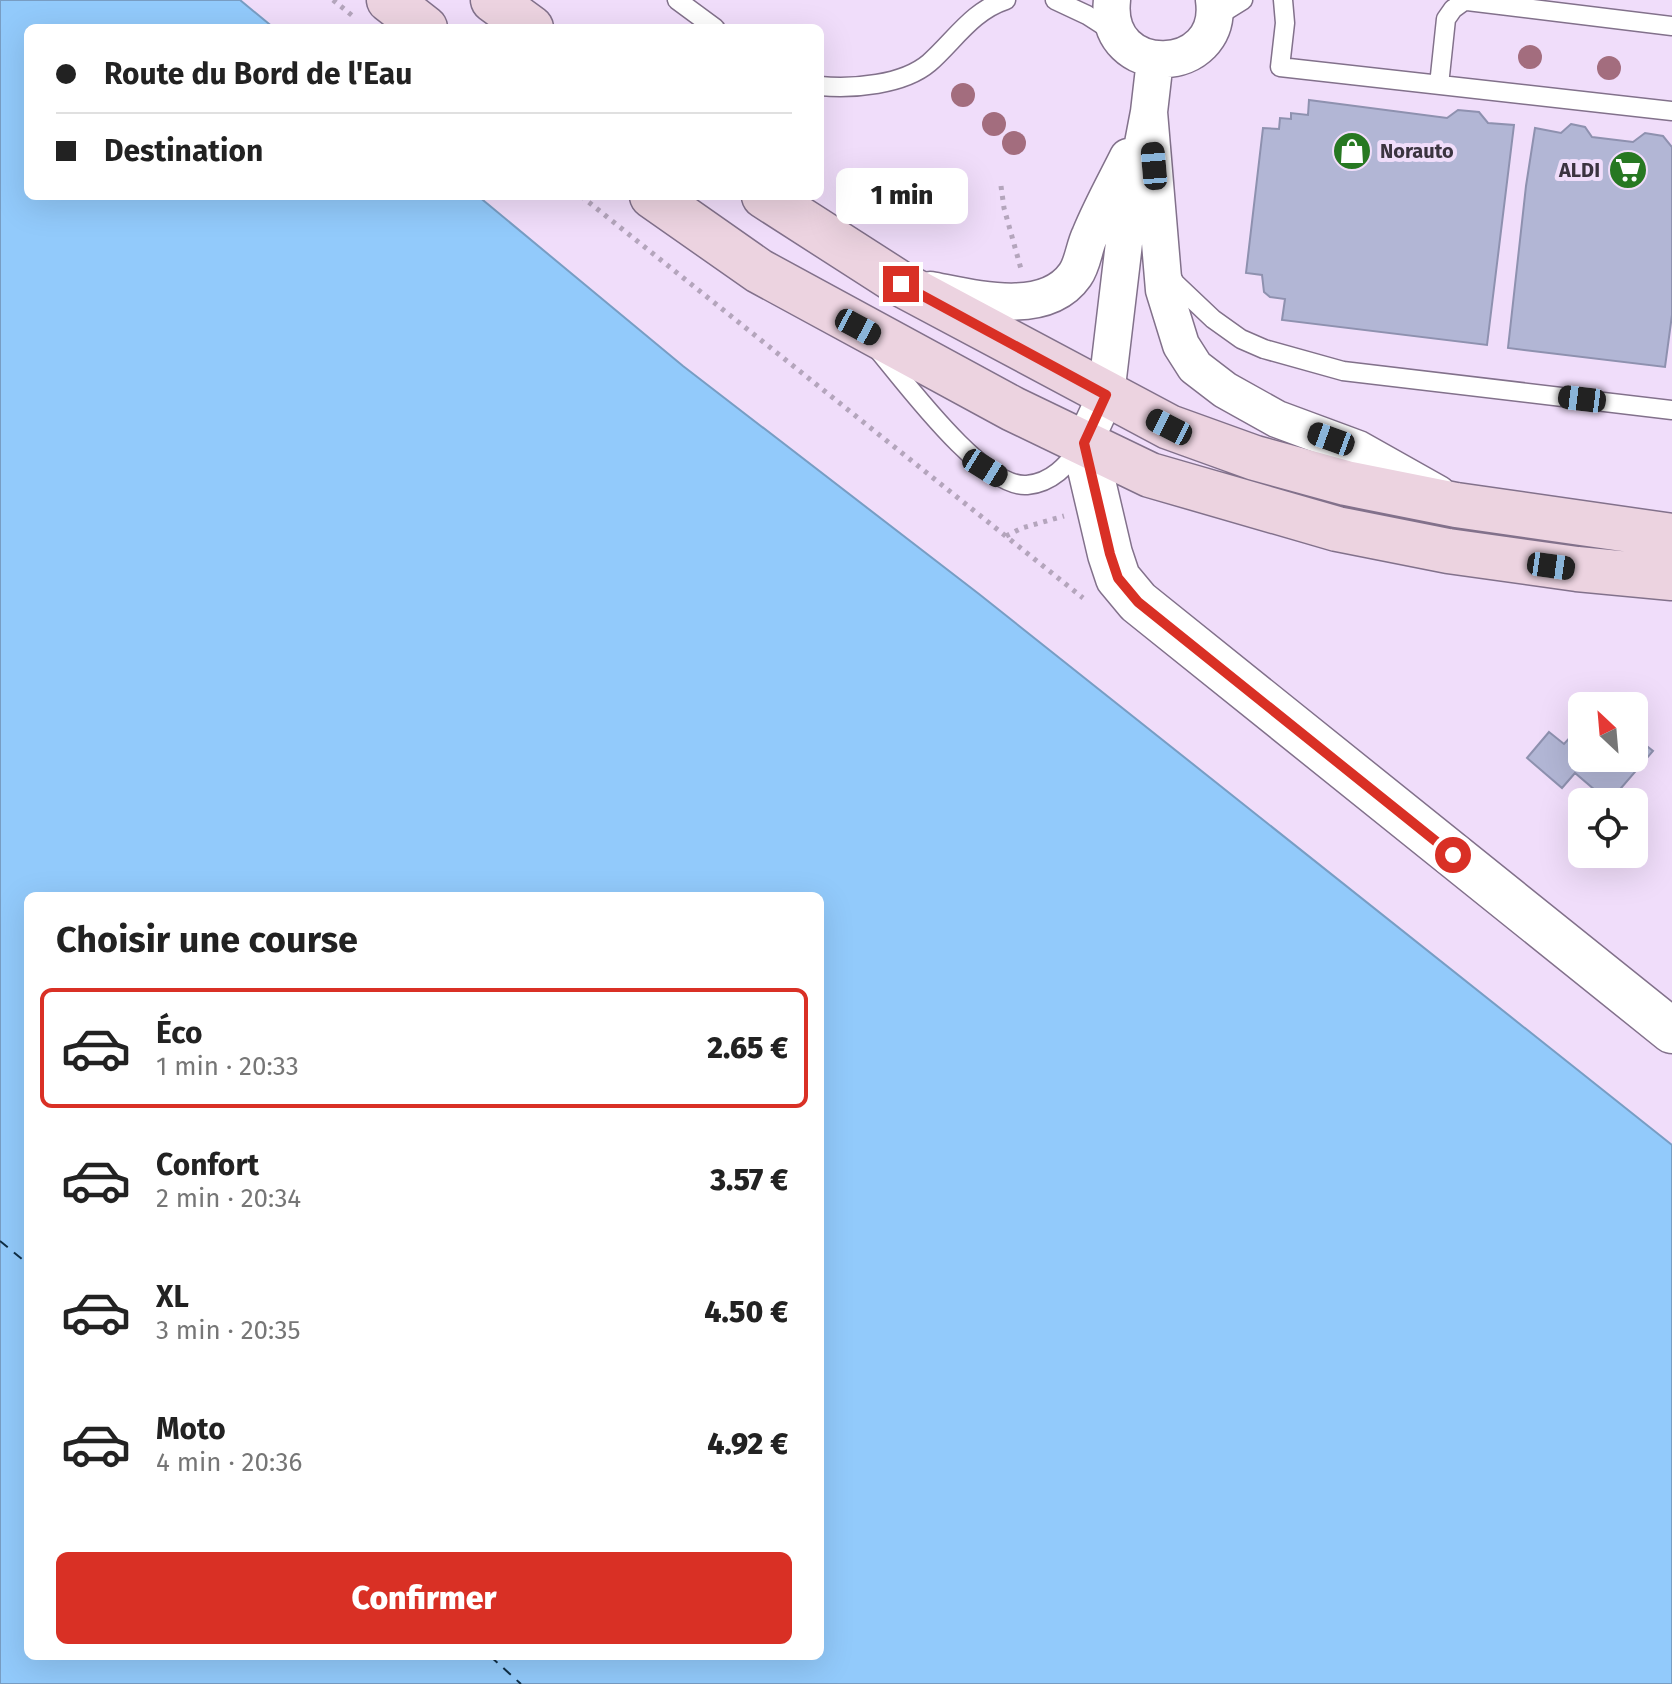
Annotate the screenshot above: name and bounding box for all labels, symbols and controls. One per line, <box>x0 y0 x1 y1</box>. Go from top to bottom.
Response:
text: Route du Bord de l'Eau <box>104 56 412 92</box>
shop icon: Norauto <box>1331 130 1373 172</box>
text: Destination <box>104 133 263 169</box>
place label: Norauto <box>1380 139 1454 163</box>
car <box>1140 141 1168 191</box>
supermarket icon: ALDI <box>1607 149 1649 191</box>
place label: ALDI <box>1558 158 1600 182</box>
callout: 1 min <box>835 168 967 224</box>
text: 1 min <box>871 180 933 211</box>
route end <box>883 266 919 302</box>
car <box>831 305 885 349</box>
car <box>1557 384 1607 414</box>
car <box>1142 405 1196 449</box>
car <box>1304 420 1358 458</box>
car <box>958 445 1012 491</box>
car <box>1526 551 1576 581</box>
north arrow <box>1568 692 1648 772</box>
map controls <box>1568 692 1648 868</box>
button: locate <box>1568 788 1648 868</box>
route start <box>1435 837 1471 873</box>
text: Choisir une course <box>56 918 358 962</box>
icon: car <box>60 1012 132 1084</box>
text: Éco <box>156 1015 202 1051</box>
text: 2.65 € <box>707 1030 788 1066</box>
text: 1 min · 20:33 <box>156 1051 299 1082</box>
icon: car <box>60 1144 132 1216</box>
text: Confort <box>156 1147 259 1183</box>
text: 3.57 € <box>710 1162 788 1198</box>
text: 2 min · 20:34 <box>156 1183 301 1214</box>
icon: car <box>60 1276 132 1348</box>
text: XL <box>156 1279 189 1315</box>
text: 4.50 € <box>704 1294 788 1330</box>
text: 3 min · 20:35 <box>156 1315 301 1346</box>
icon: car <box>60 1408 132 1480</box>
text: Moto <box>156 1411 226 1447</box>
text: 4.92 € <box>707 1426 788 1462</box>
text: 4 min · 20:36 <box>156 1447 302 1478</box>
button: Confirmer <box>56 1552 792 1644</box>

